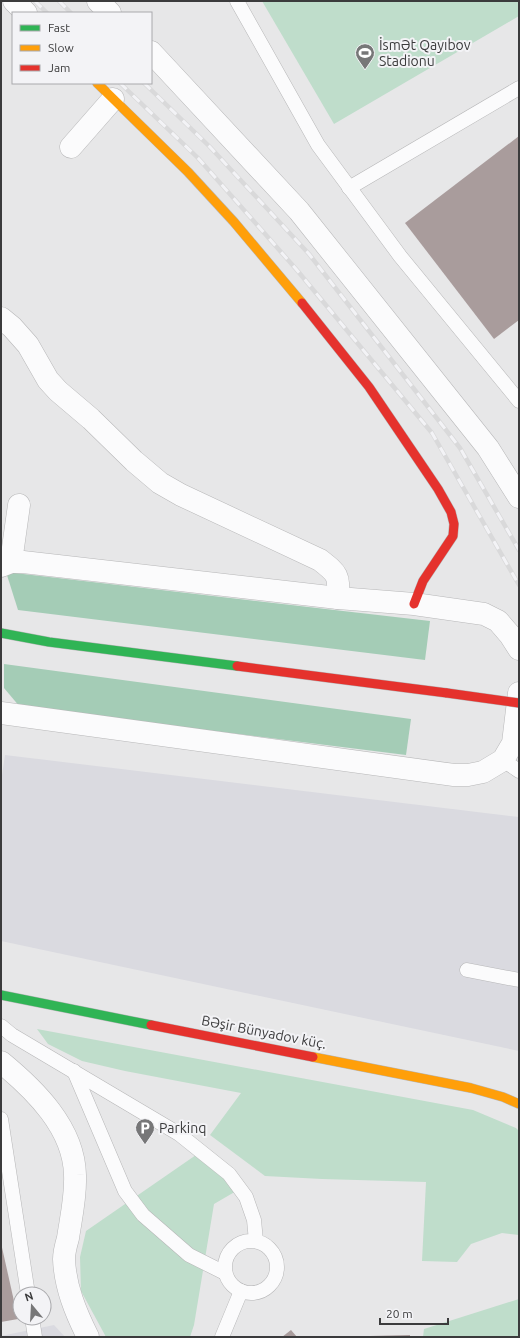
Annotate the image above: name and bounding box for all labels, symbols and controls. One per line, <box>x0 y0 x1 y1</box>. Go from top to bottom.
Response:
legend <box>12 12 152 84</box>
text: Fast <box>48 21 70 34</box>
place label: İsmət Qayıbov Stadionu <box>379 37 471 69</box>
text: Slow <box>48 41 74 54</box>
sports icon: İsmət Qayıbov Stadionu <box>354 42 376 70</box>
text: Jam <box>48 61 70 74</box>
street label: Bəşir Bünyadov küç. <box>200 1012 328 1052</box>
parking icon: Parkinq <box>134 1117 156 1145</box>
place label: Parkinq <box>159 1120 206 1136</box>
north arrow <box>12 1286 52 1326</box>
text: N <box>23 1290 35 1303</box>
scale bar <box>380 1300 448 1326</box>
text: 20 m <box>386 1307 413 1320</box>

